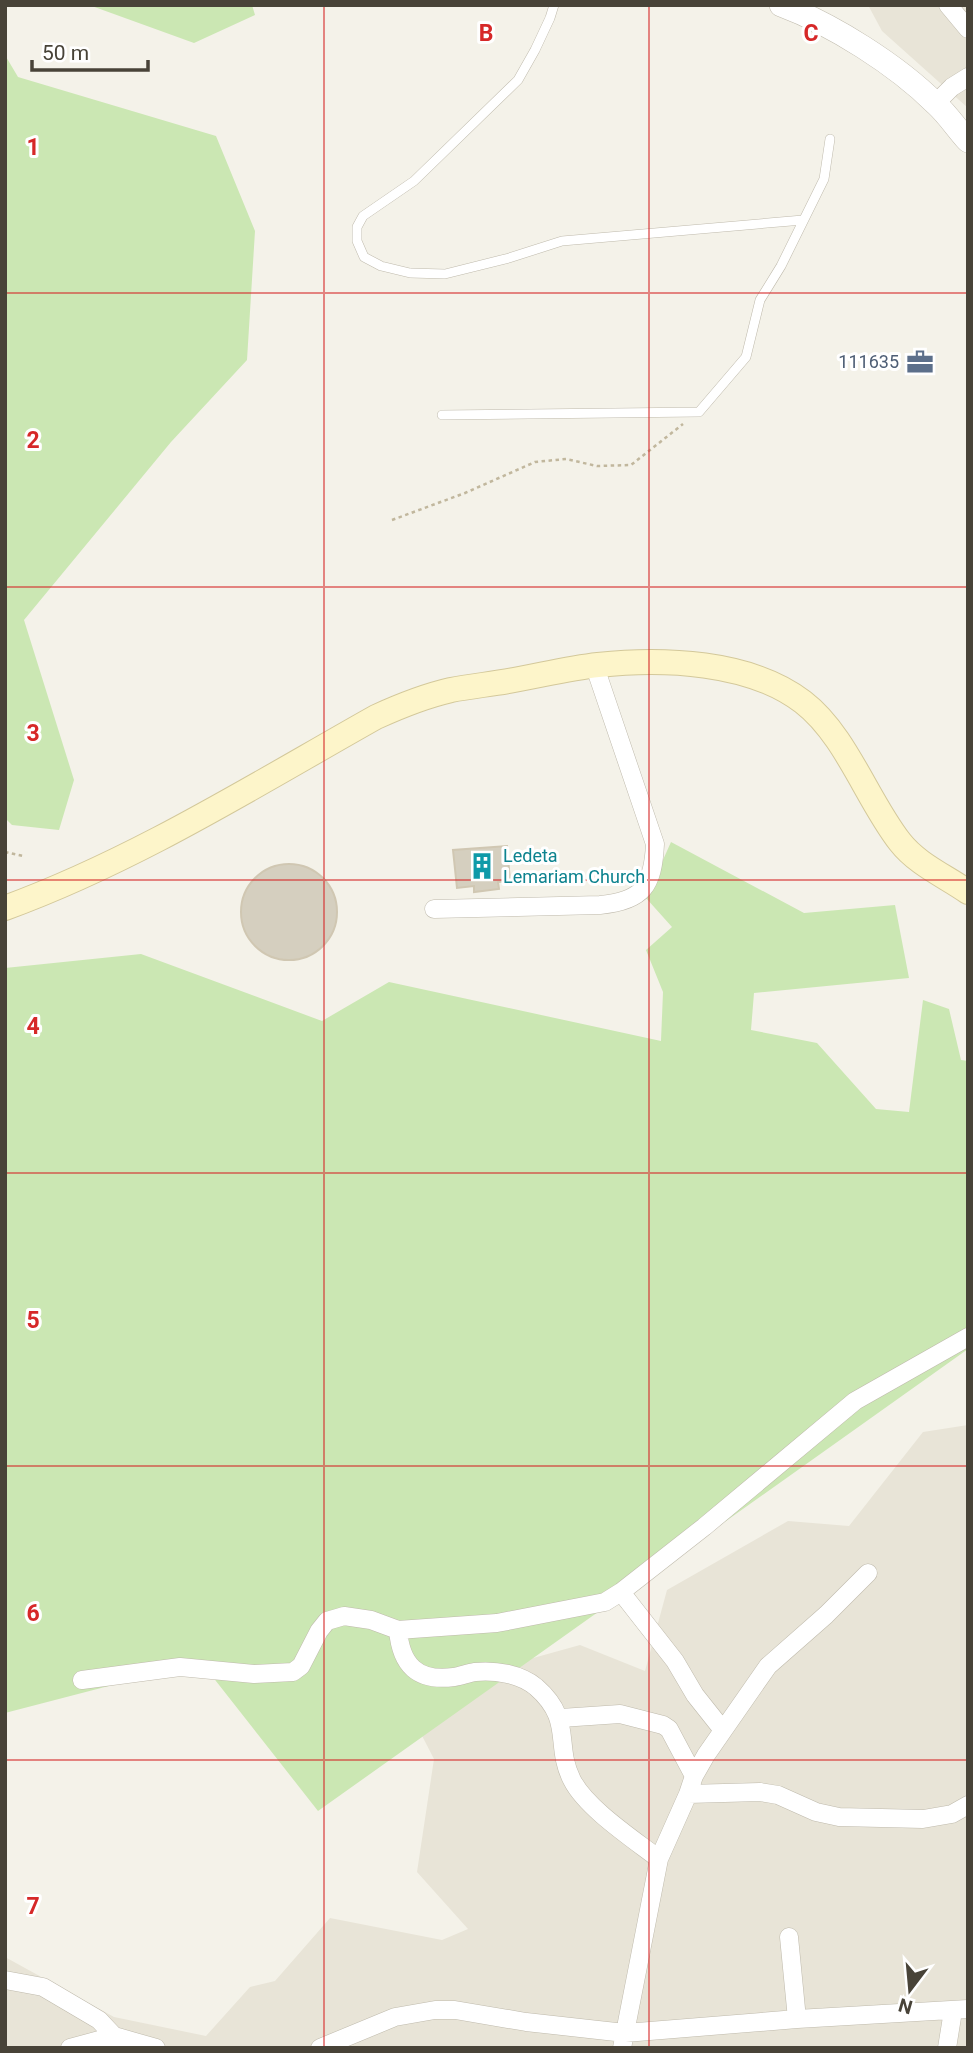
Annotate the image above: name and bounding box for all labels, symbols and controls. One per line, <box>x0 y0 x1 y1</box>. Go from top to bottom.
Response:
text: B <box>479 20 493 47</box>
text: C <box>803 20 819 47</box>
scale bar <box>32 28 147 72</box>
text: 50 m <box>42 41 89 65</box>
text: 1 <box>26 134 40 161</box>
office icon: 111635 <box>905 347 935 377</box>
place label: 111635 <box>838 351 899 372</box>
text: 2 <box>26 427 40 454</box>
text: 3 <box>26 720 40 747</box>
place label: Ledeta Lemariam Church <box>503 845 645 887</box>
building icon: Ledeta Lemariam Church <box>467 851 497 881</box>
text: 4 <box>26 1013 40 1040</box>
text: 5 <box>26 1307 40 1334</box>
text: 6 <box>26 1600 40 1627</box>
text: 7 <box>26 1893 40 1920</box>
north arrow <box>875 1955 945 2025</box>
text: N <box>896 1993 915 2019</box>

